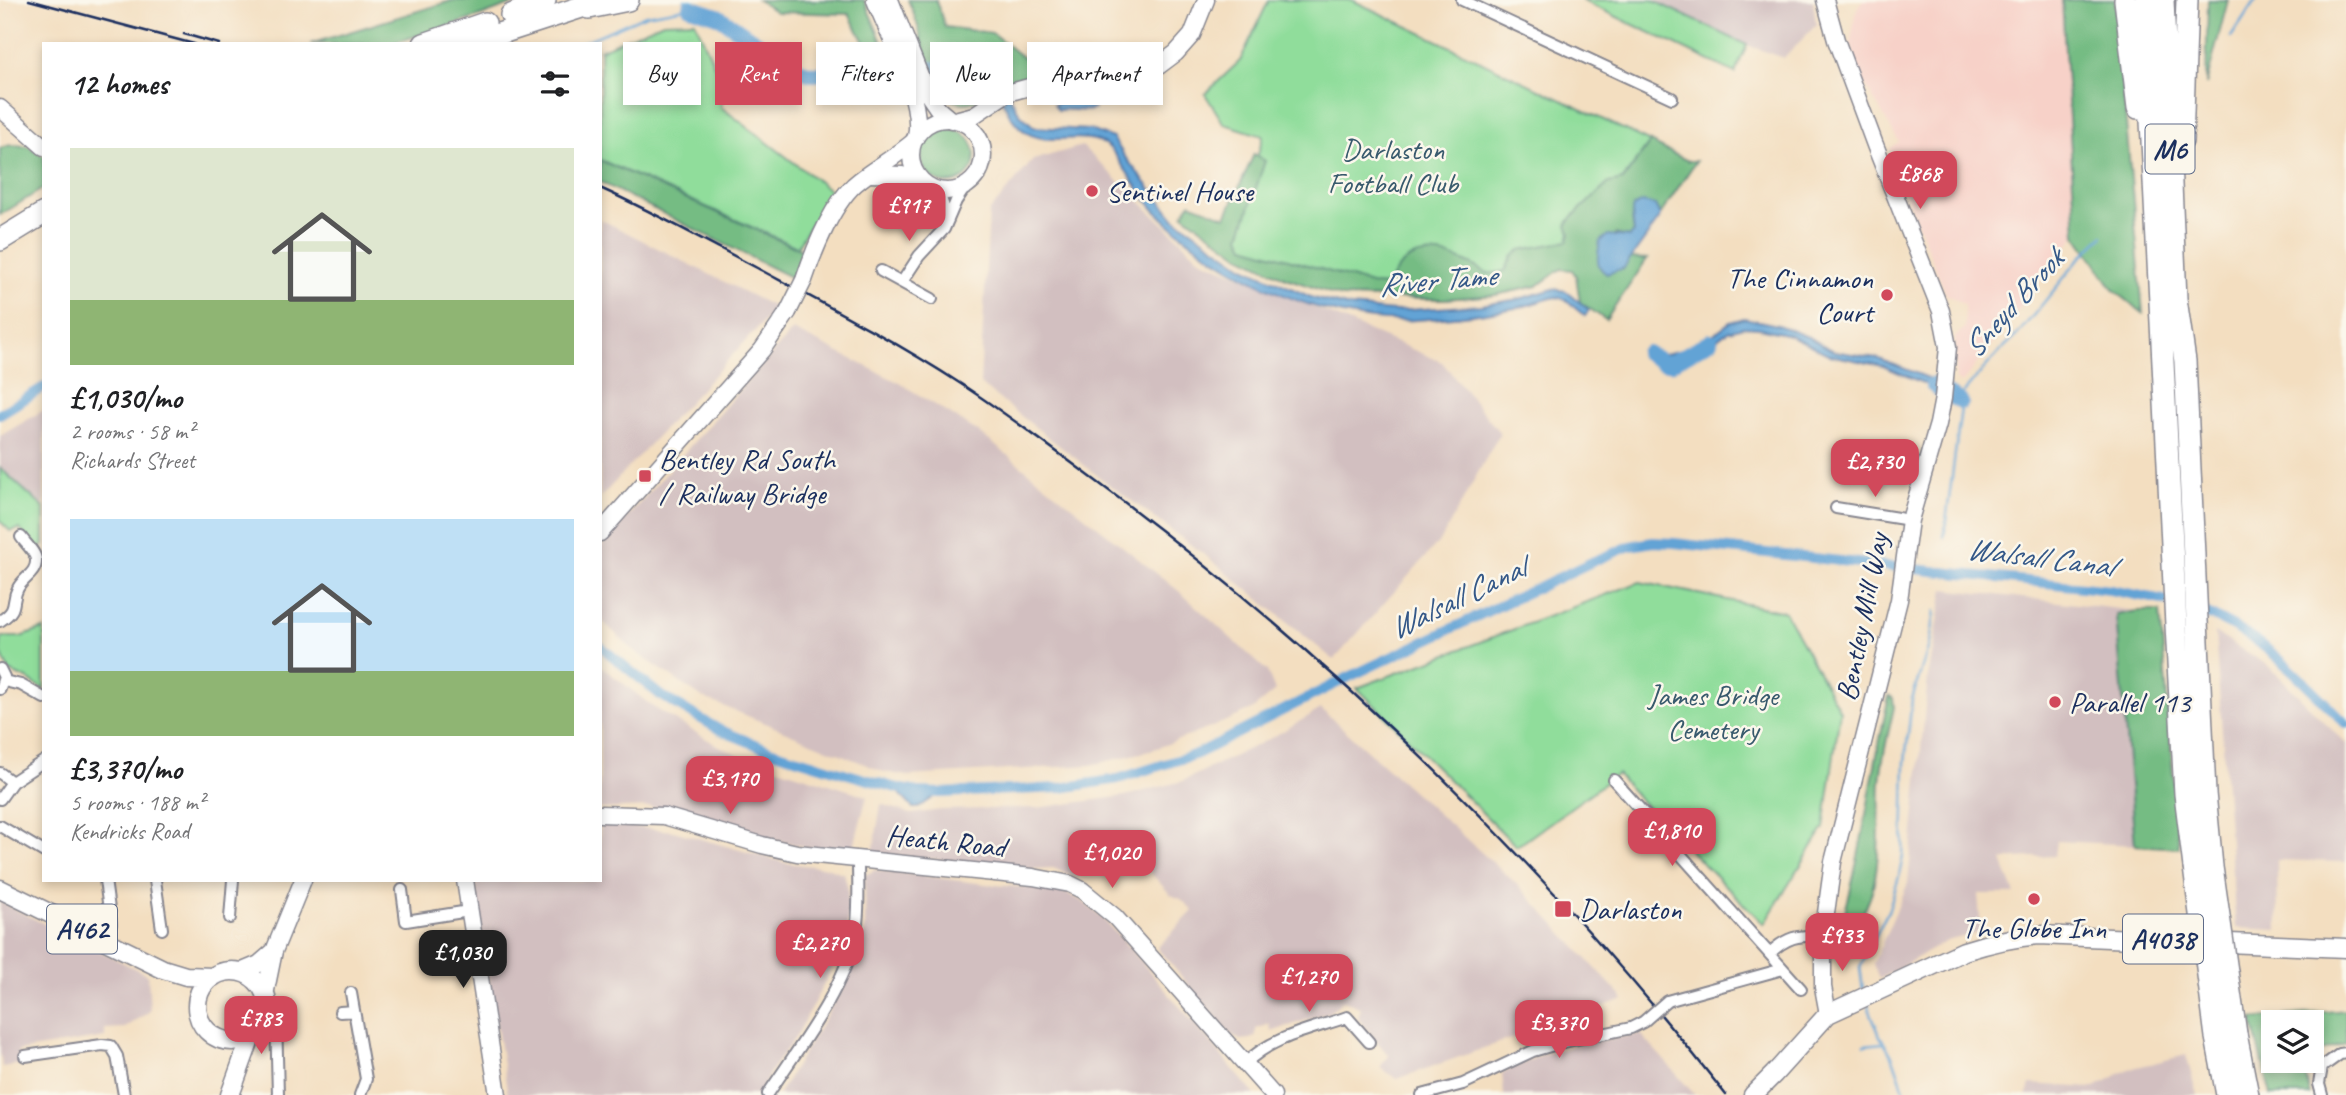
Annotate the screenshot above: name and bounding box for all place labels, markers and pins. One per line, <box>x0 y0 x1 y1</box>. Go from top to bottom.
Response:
pin: £868 <box>1879 152 1961 211</box>
place label: Sentinel House <box>1106 172 1255 210</box>
marker: Sentinel House <box>1084 183 1100 199</box>
pin: £917 <box>868 184 950 243</box>
place label: The Cinnamon Court <box>1727 259 1876 331</box>
marker: The Cinnamon Court <box>1879 287 1895 303</box>
place label: Bentley Rd South / Railway Bridge <box>659 440 837 512</box>
pin: £2,730 <box>1818 440 1932 499</box>
marker: Bentley Rd South / Railway Bridge <box>637 468 653 484</box>
place label: Parallel 113 <box>2069 683 2193 721</box>
marker: Parallel 113 <box>2047 694 2063 710</box>
pin: £3,170 <box>673 756 787 816</box>
pin: £1,810 <box>1615 808 1729 868</box>
pin: £1,020 <box>1055 830 1169 890</box>
place label: Darlaston <box>1579 890 1682 928</box>
marker: The Globe Inn <box>2026 891 2042 907</box>
marker: Darlaston <box>1553 899 1573 919</box>
place label: The Globe Inn <box>1962 909 2107 947</box>
pin: £933 <box>1801 914 1883 973</box>
pin: £2,270 <box>763 920 877 980</box>
pin: £1,030 <box>406 930 520 990</box>
pin: £1,270 <box>1252 954 1366 1014</box>
pin: £783 <box>220 996 302 1056</box>
pin: £3,370 <box>1502 1000 1616 1060</box>

